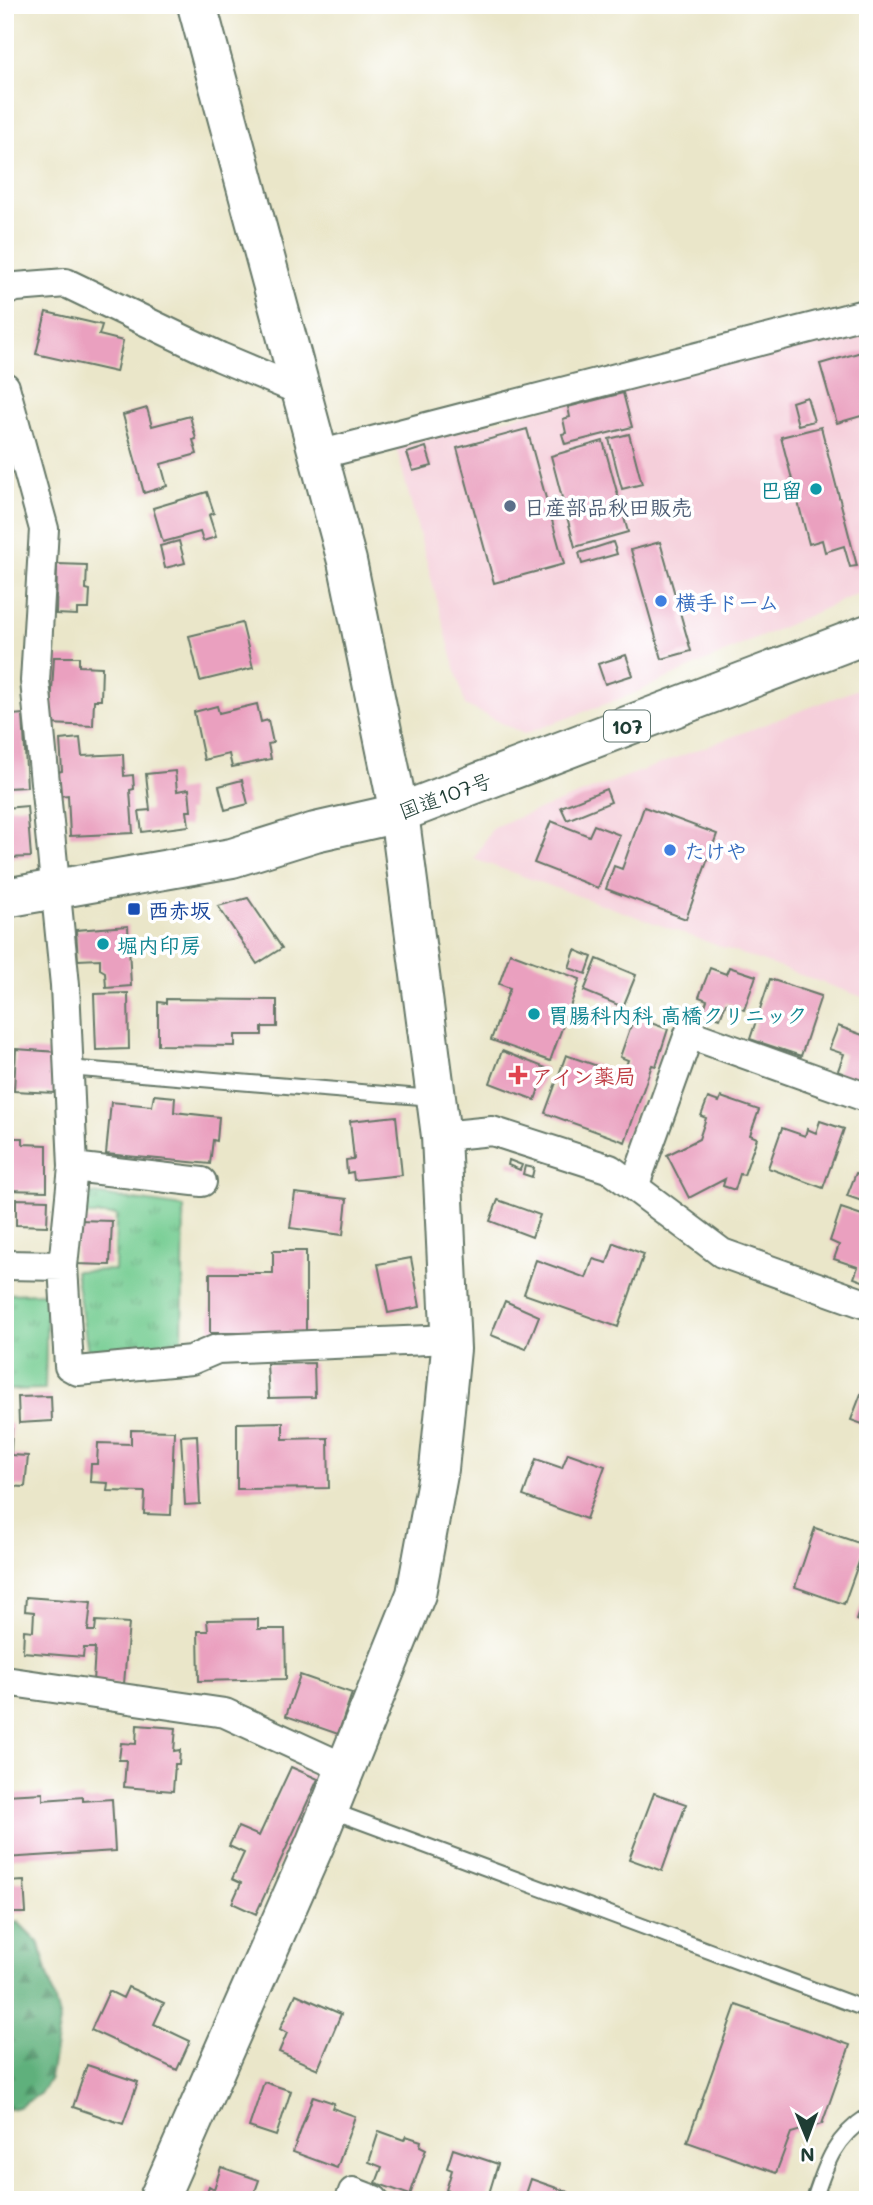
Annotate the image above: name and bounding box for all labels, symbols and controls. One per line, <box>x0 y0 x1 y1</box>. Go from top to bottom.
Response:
place label: 巴留 <box>760 476 802 503</box>
marker: 巴留 <box>808 481 824 497</box>
place label: 日産部品秋田販売 <box>524 493 692 520</box>
marker: 日産部品秋田販売 <box>502 498 518 514</box>
place label: 横手ドーム <box>675 588 779 615</box>
marker: 横手ドーム <box>653 593 669 609</box>
road number: 107 <box>604 710 650 741</box>
street label: 国道107号 <box>395 766 495 824</box>
place label: たけや <box>684 837 747 864</box>
marker: たけや <box>662 842 678 858</box>
place label: 西赤坂 <box>148 896 211 923</box>
marker: 西赤坂 <box>126 901 142 917</box>
place label: 堀内印房 <box>117 931 201 958</box>
marker: 堀内印房 <box>95 936 111 952</box>
place label: 胃腸科内科 高橋クリニック <box>548 1001 808 1028</box>
marker: 胃腸科内科 高橋クリニック <box>526 1006 542 1022</box>
place label: アイン薬局 <box>532 1062 636 1089</box>
marker: アイン薬局 <box>510 1067 526 1083</box>
north arrow <box>772 2104 842 2174</box>
text: N <box>800 2143 815 2168</box>

